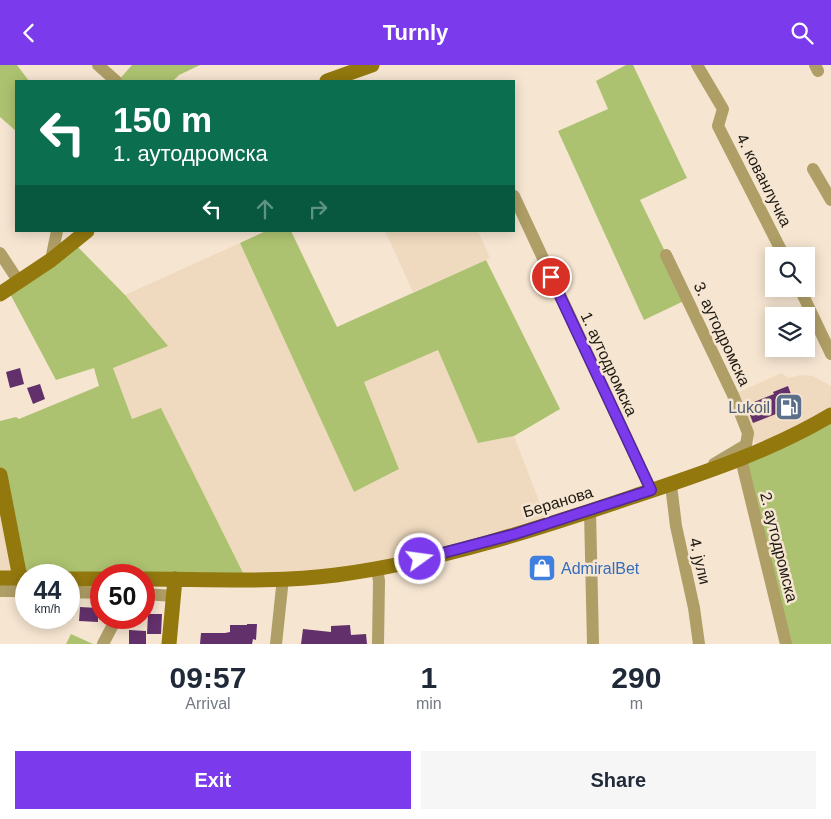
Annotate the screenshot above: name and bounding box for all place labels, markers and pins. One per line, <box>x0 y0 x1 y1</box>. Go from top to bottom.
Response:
pin <box>530 256 572 298</box>
fuel station icon: Lukoil <box>774 392 804 422</box>
place label: Lukoil <box>728 399 770 416</box>
shop icon: AdmiralBet <box>527 553 557 583</box>
place label: AdmiralBet <box>561 560 640 577</box>

